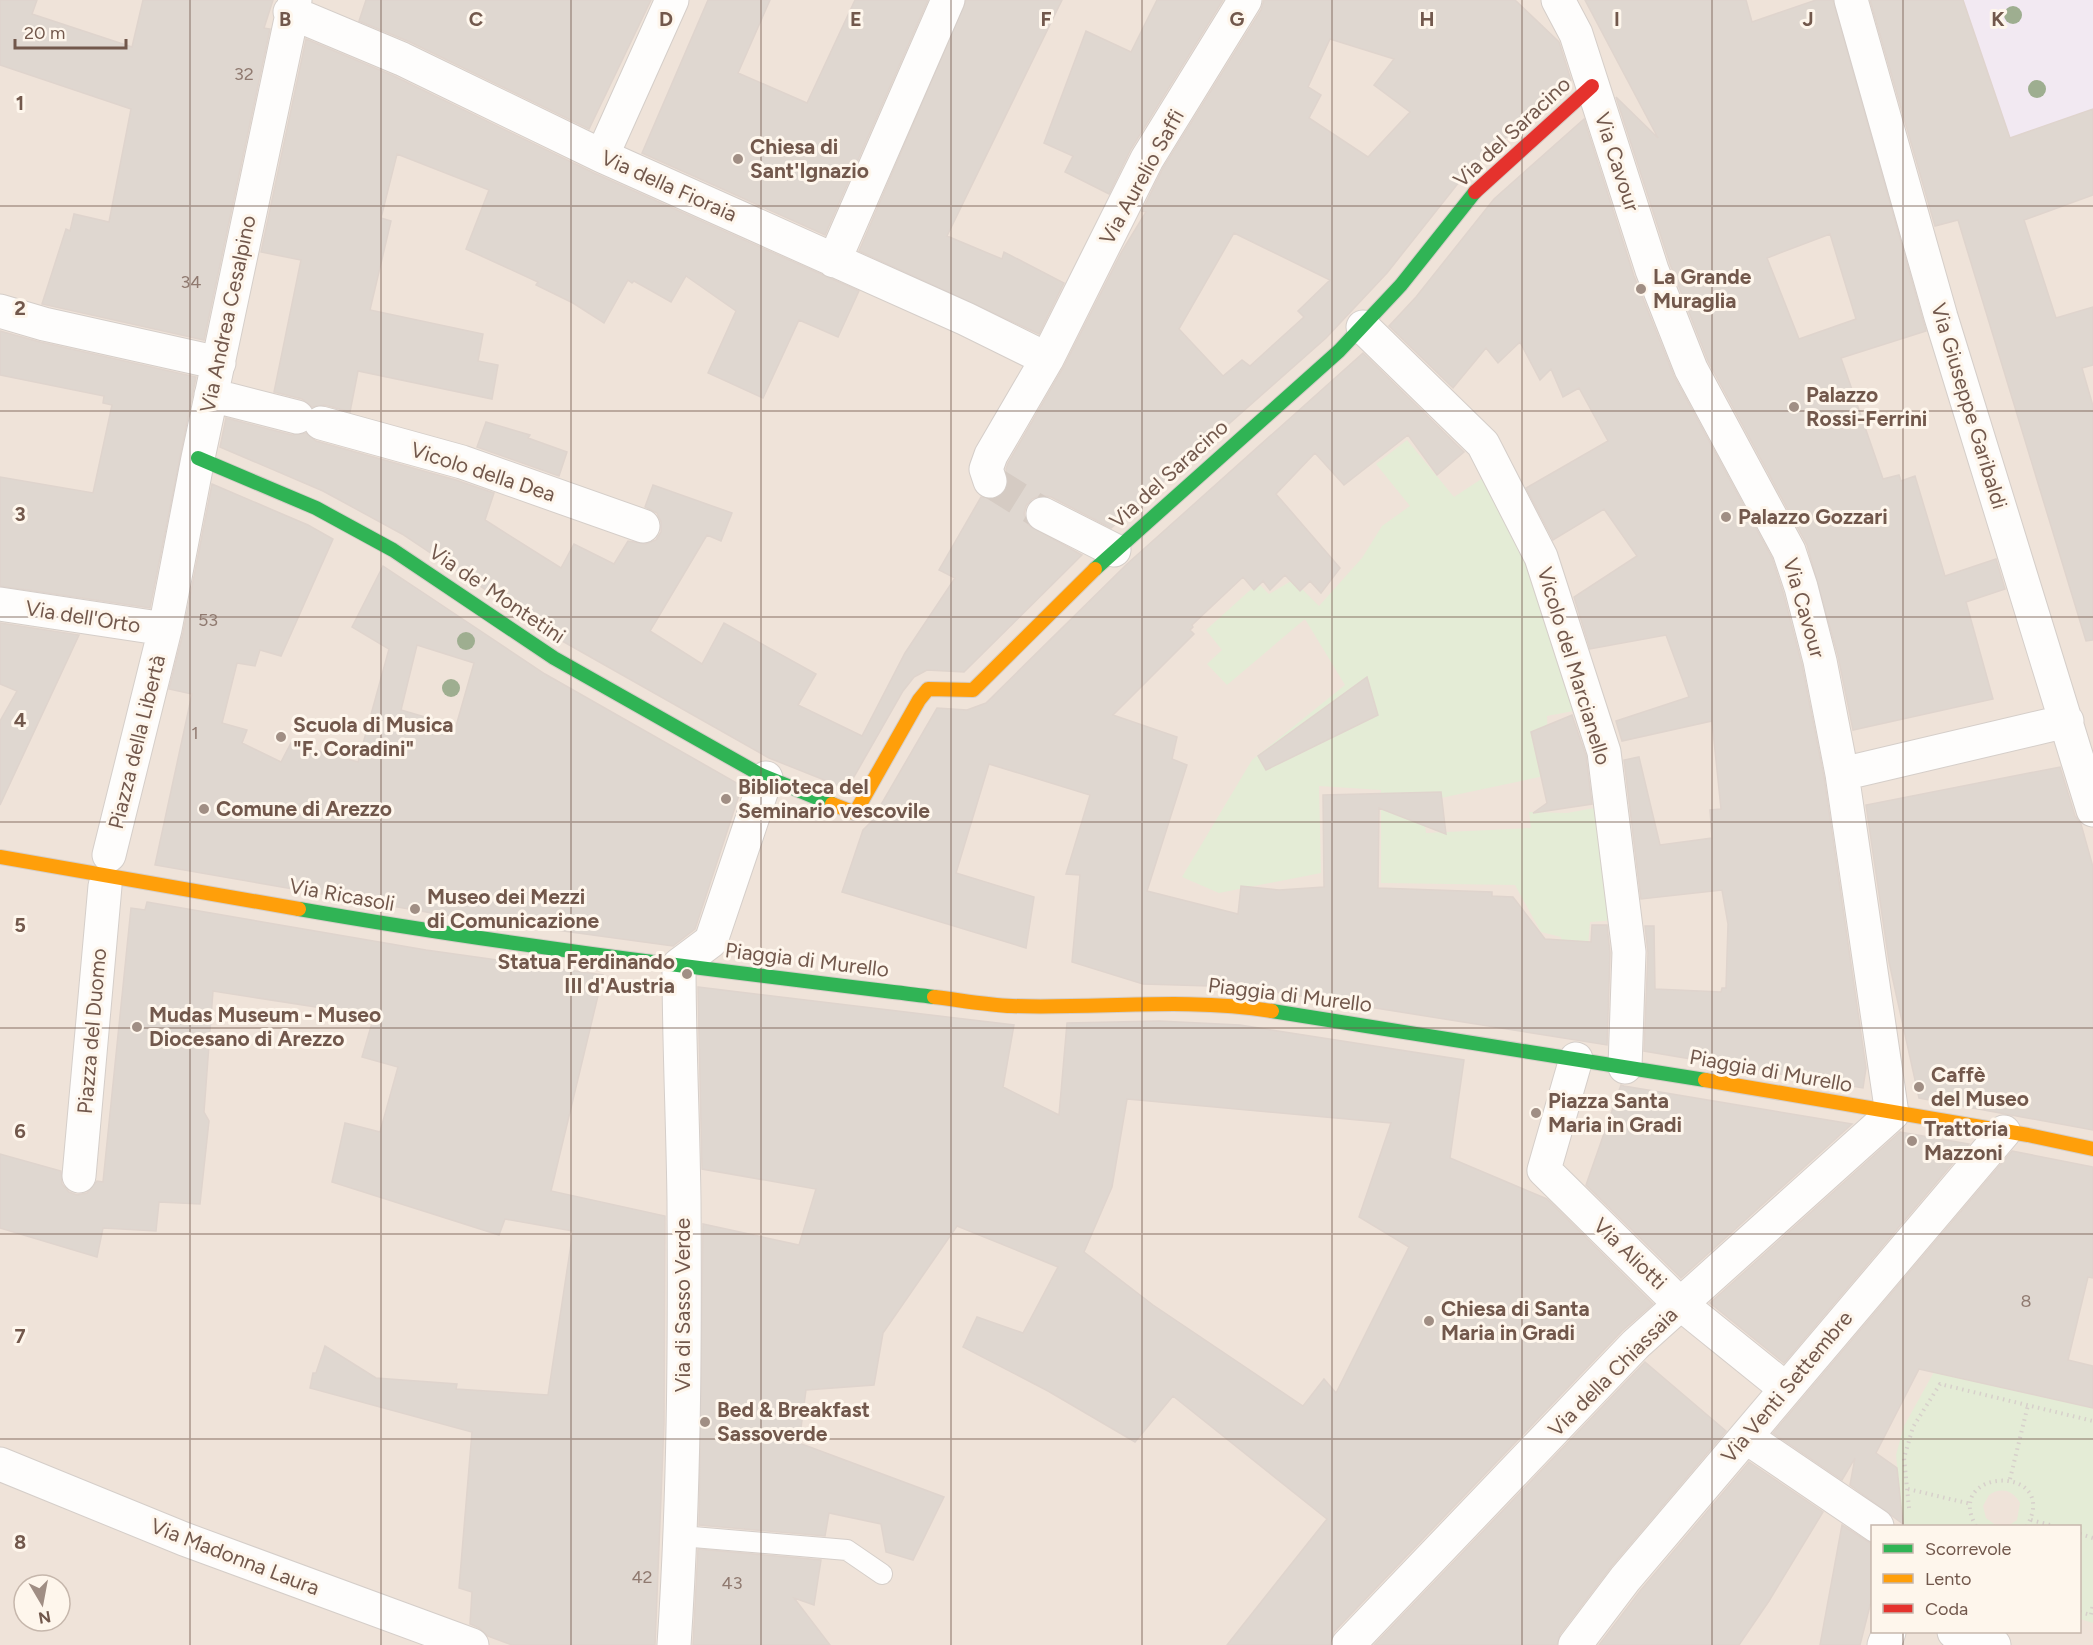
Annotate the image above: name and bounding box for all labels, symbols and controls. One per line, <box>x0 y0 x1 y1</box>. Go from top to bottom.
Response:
text: B <box>279 7 291 31</box>
text: C <box>469 7 483 31</box>
text: D <box>659 7 673 31</box>
text: E <box>850 7 862 31</box>
text: F <box>1040 7 1052 31</box>
text: G <box>1230 7 1245 31</box>
text: H <box>1420 7 1435 31</box>
text: I <box>1614 7 1620 31</box>
text: J <box>1802 7 1814 31</box>
text: K <box>1991 7 2005 31</box>
scale bar <box>15 12 126 50</box>
text: 20 m <box>24 22 65 44</box>
house number: 32 <box>234 63 254 85</box>
street label: Via del Saracino <box>1448 71 1575 192</box>
text: 1 <box>16 91 24 115</box>
street label: Via Aurelio Saffi <box>1094 105 1189 249</box>
street label: Via Cavour <box>1590 109 1645 215</box>
place label: Chiesa di Sant'Ignazio <box>750 134 869 183</box>
street label: Via della Fioraia <box>597 144 741 227</box>
marker: Chiesa di Sant'Ignazio <box>731 152 745 166</box>
street label: Via Andrea Cesalpino <box>194 213 261 415</box>
place label: La Grande Muraglia <box>1653 264 1752 313</box>
house number: 34 <box>181 271 201 293</box>
marker: La Grande Muraglia <box>1634 282 1648 296</box>
text: 2 <box>14 296 26 320</box>
street label: Via Giuseppe Garibaldi <box>1926 300 2013 512</box>
place label: Palazzo Rossi-Ferrini <box>1806 382 1927 431</box>
marker: Palazzo Rossi-Ferrini <box>1787 400 1801 414</box>
street label: Via del Saracino <box>1104 414 1233 533</box>
street label: Vicolo della Dea <box>408 436 559 507</box>
text: 3 <box>14 502 26 526</box>
place label: Palazzo Gozzari <box>1738 504 1888 529</box>
marker: Palazzo Gozzari <box>1719 510 1733 524</box>
street label: Via de' Montetini <box>424 539 570 648</box>
street label: Via Cavour <box>1778 555 1831 661</box>
street label: Vicolo del Marcianello <box>1532 564 1616 768</box>
street label: Via dell'Orto <box>24 595 142 638</box>
house number: 53 <box>198 609 218 631</box>
street label: Piazza della Libertà <box>103 652 170 831</box>
text: 4 <box>14 708 27 732</box>
place label: Scuola di Musica "F. Coradini" <box>293 712 454 761</box>
house number: 1 <box>191 722 199 744</box>
marker: Scuola di Musica "F. Coradini" <box>274 730 288 744</box>
place label: Biblioteca del Seminario vescovile <box>738 774 930 823</box>
marker: Biblioteca del Seminario vescovile <box>719 792 733 806</box>
place label: Comune di Arezzo <box>216 796 392 821</box>
marker: Comune di Arezzo <box>197 802 211 816</box>
street label: Via Ricasoli <box>287 873 397 916</box>
place label: Museo dei Mezzi di Comunicazione <box>427 884 599 933</box>
marker: Museo dei Mezzi di Comunicazione <box>408 902 422 916</box>
text: 5 <box>14 913 26 937</box>
street label: Piaggia di Murello <box>724 937 890 982</box>
street label: Piazza del Duomo <box>72 947 111 1115</box>
place label: Statua Ferdinando III d'Austria <box>497 949 675 998</box>
marker: Statua Ferdinando III d'Austria <box>680 967 694 981</box>
street label: Piaggia di Murello <box>1207 972 1373 1017</box>
place label: Mudas Museum - Museo Diocesano di Arezzo <box>149 1002 381 1051</box>
marker: Mudas Museum - Museo Diocesano di Arezzo <box>130 1020 144 1034</box>
street label: Piaggia di Murello <box>1688 1044 1855 1097</box>
place label: Caffè del Museo <box>1931 1062 2029 1111</box>
marker: Caffè del Museo <box>1912 1080 1926 1094</box>
place label: Piazza Santa Maria in Gradi <box>1548 1088 1682 1137</box>
marker: Piazza Santa Maria in Gradi <box>1529 1106 1543 1120</box>
place label: Trattoria Mazzoni <box>1924 1116 2008 1165</box>
text: 6 <box>14 1119 26 1143</box>
marker: Trattoria Mazzoni <box>1905 1134 1919 1148</box>
street label: Via Aliotti <box>1589 1213 1672 1295</box>
street label: Via di Sasso Verde <box>670 1218 695 1392</box>
house number: 8 <box>2020 1290 2032 1312</box>
place label: Chiesa di Santa Maria in Gradi <box>1441 1296 1590 1345</box>
street label: Via della Chiassaia <box>1543 1302 1682 1441</box>
street label: Via Venti Settembre <box>1716 1306 1857 1468</box>
marker: Chiesa di Santa Maria in Gradi <box>1422 1314 1436 1328</box>
text: 7 <box>14 1324 26 1348</box>
place label: Bed & Breakfast Sassoverde <box>717 1397 870 1446</box>
marker: Bed & Breakfast Sassoverde <box>698 1415 712 1429</box>
street label: Via Madonna Laura <box>147 1513 323 1600</box>
legend <box>1871 1525 2081 1633</box>
text: 8 <box>14 1530 26 1554</box>
text: Scorrevole <box>1925 1538 2012 1560</box>
house number: 42 <box>631 1566 653 1588</box>
text: Lento <box>1925 1568 1971 1590</box>
house number: 43 <box>722 1572 742 1594</box>
north arrow <box>12 1573 72 1633</box>
text: Coda <box>1925 1598 1968 1620</box>
text: N <box>37 1607 52 1628</box>

